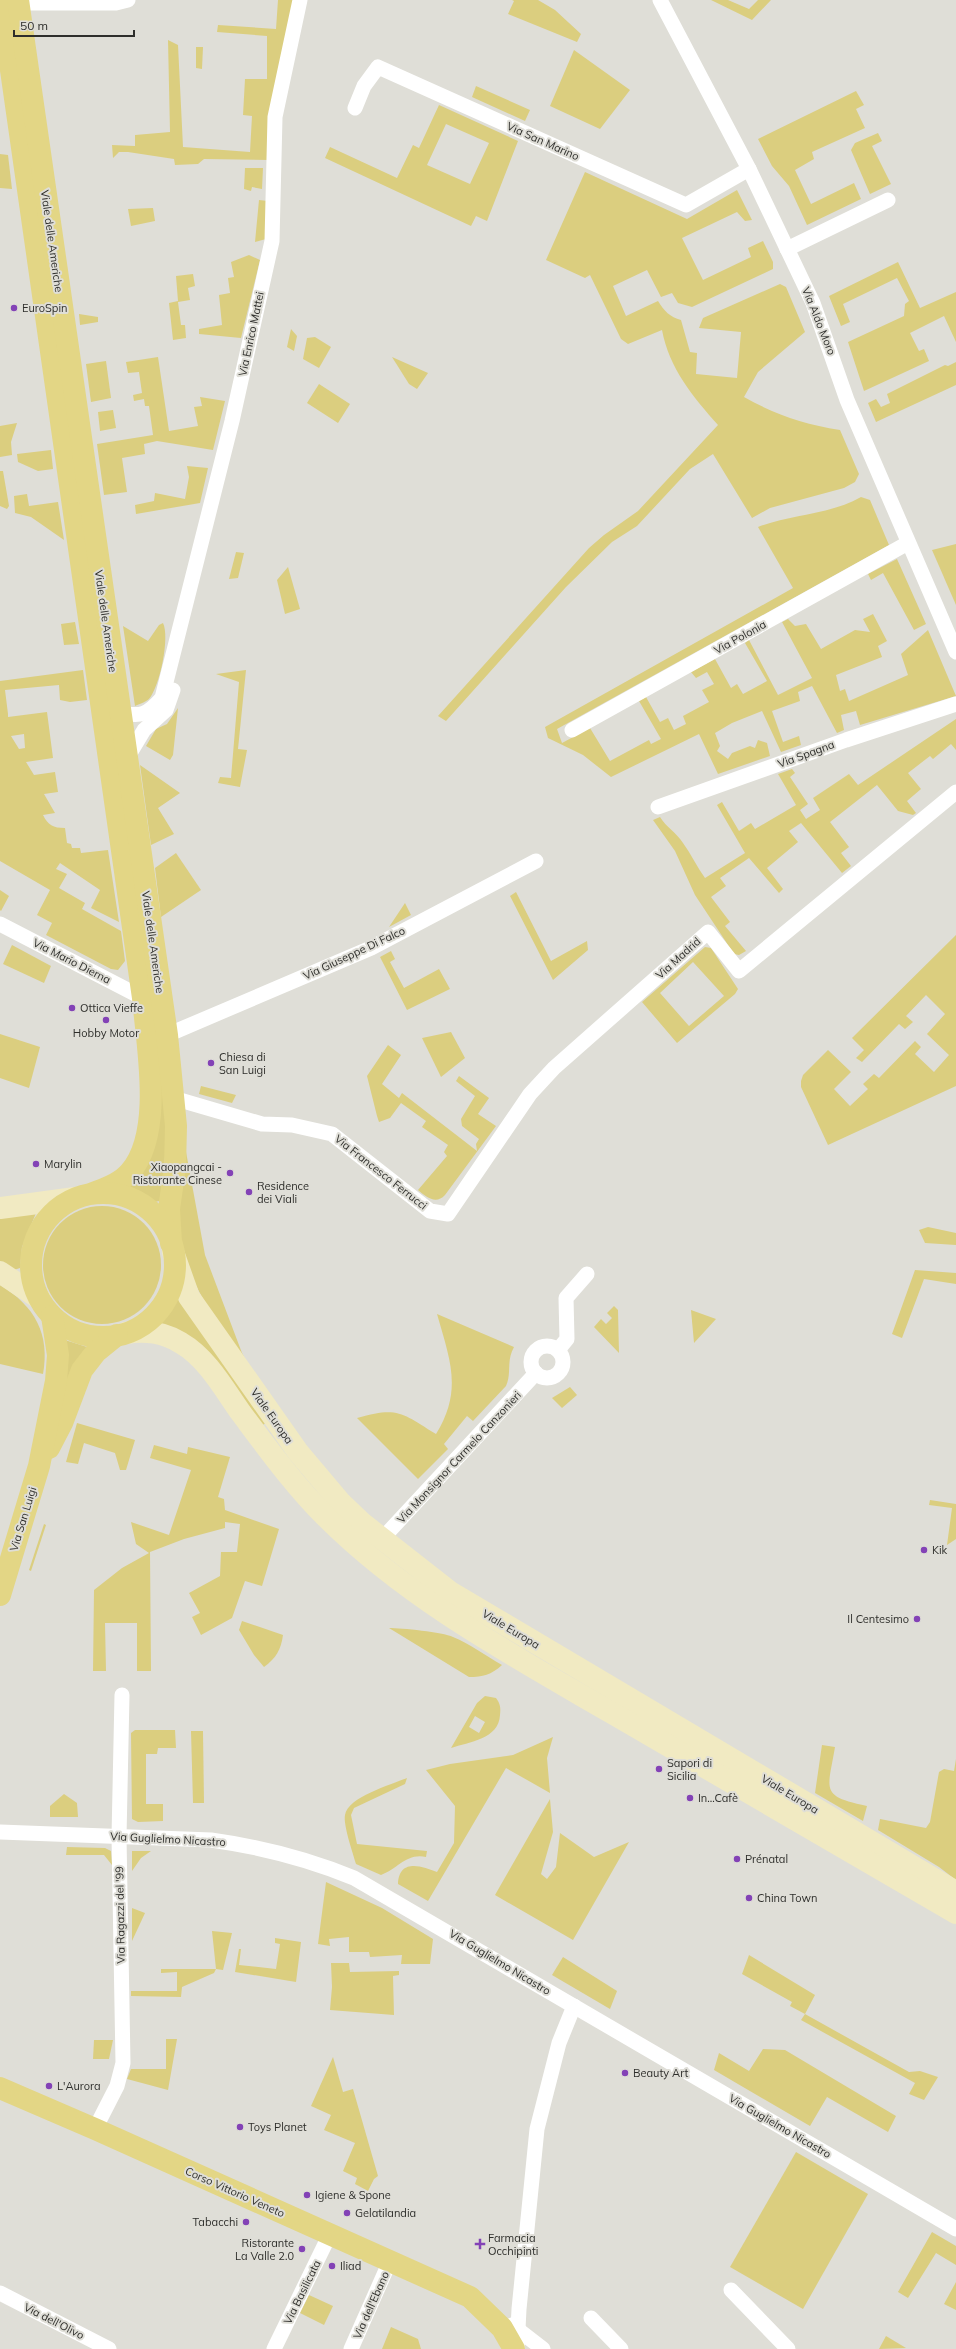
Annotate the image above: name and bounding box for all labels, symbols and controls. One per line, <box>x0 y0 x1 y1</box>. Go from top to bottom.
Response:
scale bar <box>14 12 134 38</box>
text: 50 m <box>20 18 48 33</box>
street label: Via San Marino <box>505 119 581 163</box>
street label: Viale delle Americhe <box>38 189 66 293</box>
street label: Via Aldo Moro <box>799 285 839 357</box>
street label: Via Enrico Mattei <box>235 291 267 377</box>
place label: EuroSpin <box>22 301 68 315</box>
marker: EuroSpin <box>9 303 19 313</box>
street label: Viale delle Americhe <box>92 569 120 673</box>
street label: Via Polonia <box>711 617 769 657</box>
street label: Via Spagna <box>776 737 836 771</box>
street label: Viale delle Americhe <box>139 890 167 994</box>
street label: Via Giuseppe Di Falco <box>301 923 407 983</box>
street label: Via Madrid <box>653 934 703 982</box>
street label: Via Mario Dierna <box>31 935 113 987</box>
place label: Ottica Vieffe <box>80 1001 143 1015</box>
marker: Ottica Vieffe <box>67 1003 77 1013</box>
marker: Hobby Motor <box>101 1015 111 1025</box>
place label: Hobby Motor <box>73 1026 139 1040</box>
place label: Chiesa di San Luigi <box>219 1050 266 1077</box>
marker: Chiesa di San Luigi <box>206 1058 216 1068</box>
street label: Via Francesco Ferrucci <box>332 1131 430 1213</box>
place label: Marylin <box>44 1157 82 1171</box>
marker: Marylin <box>31 1159 41 1169</box>
place label: Xiaopangcai - Ristorante Cinese <box>133 1160 222 1187</box>
marker: Xiaopangcai - Ristorante Cinese <box>225 1168 235 1178</box>
place label: Residence dei Viali <box>257 1179 309 1206</box>
marker: Residence dei Viali <box>244 1187 254 1197</box>
street label: Viale Europa <box>248 1386 296 1446</box>
street label: Via Monsignor Carmelo Canzonieri <box>394 1388 524 1526</box>
street label: Via San Luigi <box>7 1485 39 1553</box>
place label: Kik <box>932 1543 948 1557</box>
marker: Kik <box>919 1545 929 1555</box>
street label: Viale Europa <box>480 1606 542 1652</box>
place label: Il Centesimo <box>847 1612 909 1626</box>
marker: Il Centesimo <box>912 1614 922 1624</box>
place label: Sapori di Sicilia <box>667 1756 712 1783</box>
marker: Sapori di Sicilia <box>654 1764 664 1774</box>
street label: Viale Europa <box>759 1771 821 1817</box>
place label: In...Cafè <box>698 1791 738 1805</box>
marker: In...Cafè <box>685 1793 695 1803</box>
street label: Via Guglielmo Nicastro <box>110 1829 226 1849</box>
place label: Prénatal <box>745 1852 788 1866</box>
marker: Prénatal <box>732 1854 742 1864</box>
street label: Via Ragazzi del '99 <box>112 1866 128 1964</box>
place label: China Town <box>757 1891 818 1905</box>
marker: China Town <box>744 1893 754 1903</box>
street label: Via Guglielmo Nicastro <box>447 1926 553 1998</box>
place label: Beauty Art <box>633 2066 688 2080</box>
marker: Beauty Art <box>620 2068 630 2078</box>
place label: L'Aurora <box>57 2079 101 2093</box>
marker: L'Aurora <box>44 2081 54 2091</box>
street label: Via Guglielmo Nicastro <box>726 2091 834 2161</box>
place label: Toys Planet <box>248 2120 307 2134</box>
marker: Toys Planet <box>235 2122 245 2132</box>
street label: Corso Vittorio Veneto <box>183 2164 287 2220</box>
place label: Igiene & Spone <box>315 2188 391 2202</box>
marker: Igiene & Spone <box>302 2190 312 2200</box>
place label: Gelatilandia <box>355 2206 416 2220</box>
marker: Gelatilandia <box>342 2208 352 2218</box>
place label: Tabacchi <box>193 2215 238 2229</box>
marker: Tabacchi <box>241 2217 251 2227</box>
place label: Farmacia Occhipinti <box>488 2231 538 2258</box>
place label: Ristorante La Valle 2.0 <box>235 2236 294 2263</box>
marker: Farmacia Occhipinti <box>475 2239 485 2249</box>
marker: Ristorante La Valle 2.0 <box>297 2244 307 2254</box>
street label: Via Basilicata <box>280 2258 324 2326</box>
place label: Iliad <box>340 2259 361 2273</box>
marker: Iliad <box>327 2261 337 2271</box>
street label: Via dell'Ebano <box>350 2269 392 2341</box>
street label: Via dell'Olivo <box>22 2300 86 2342</box>

